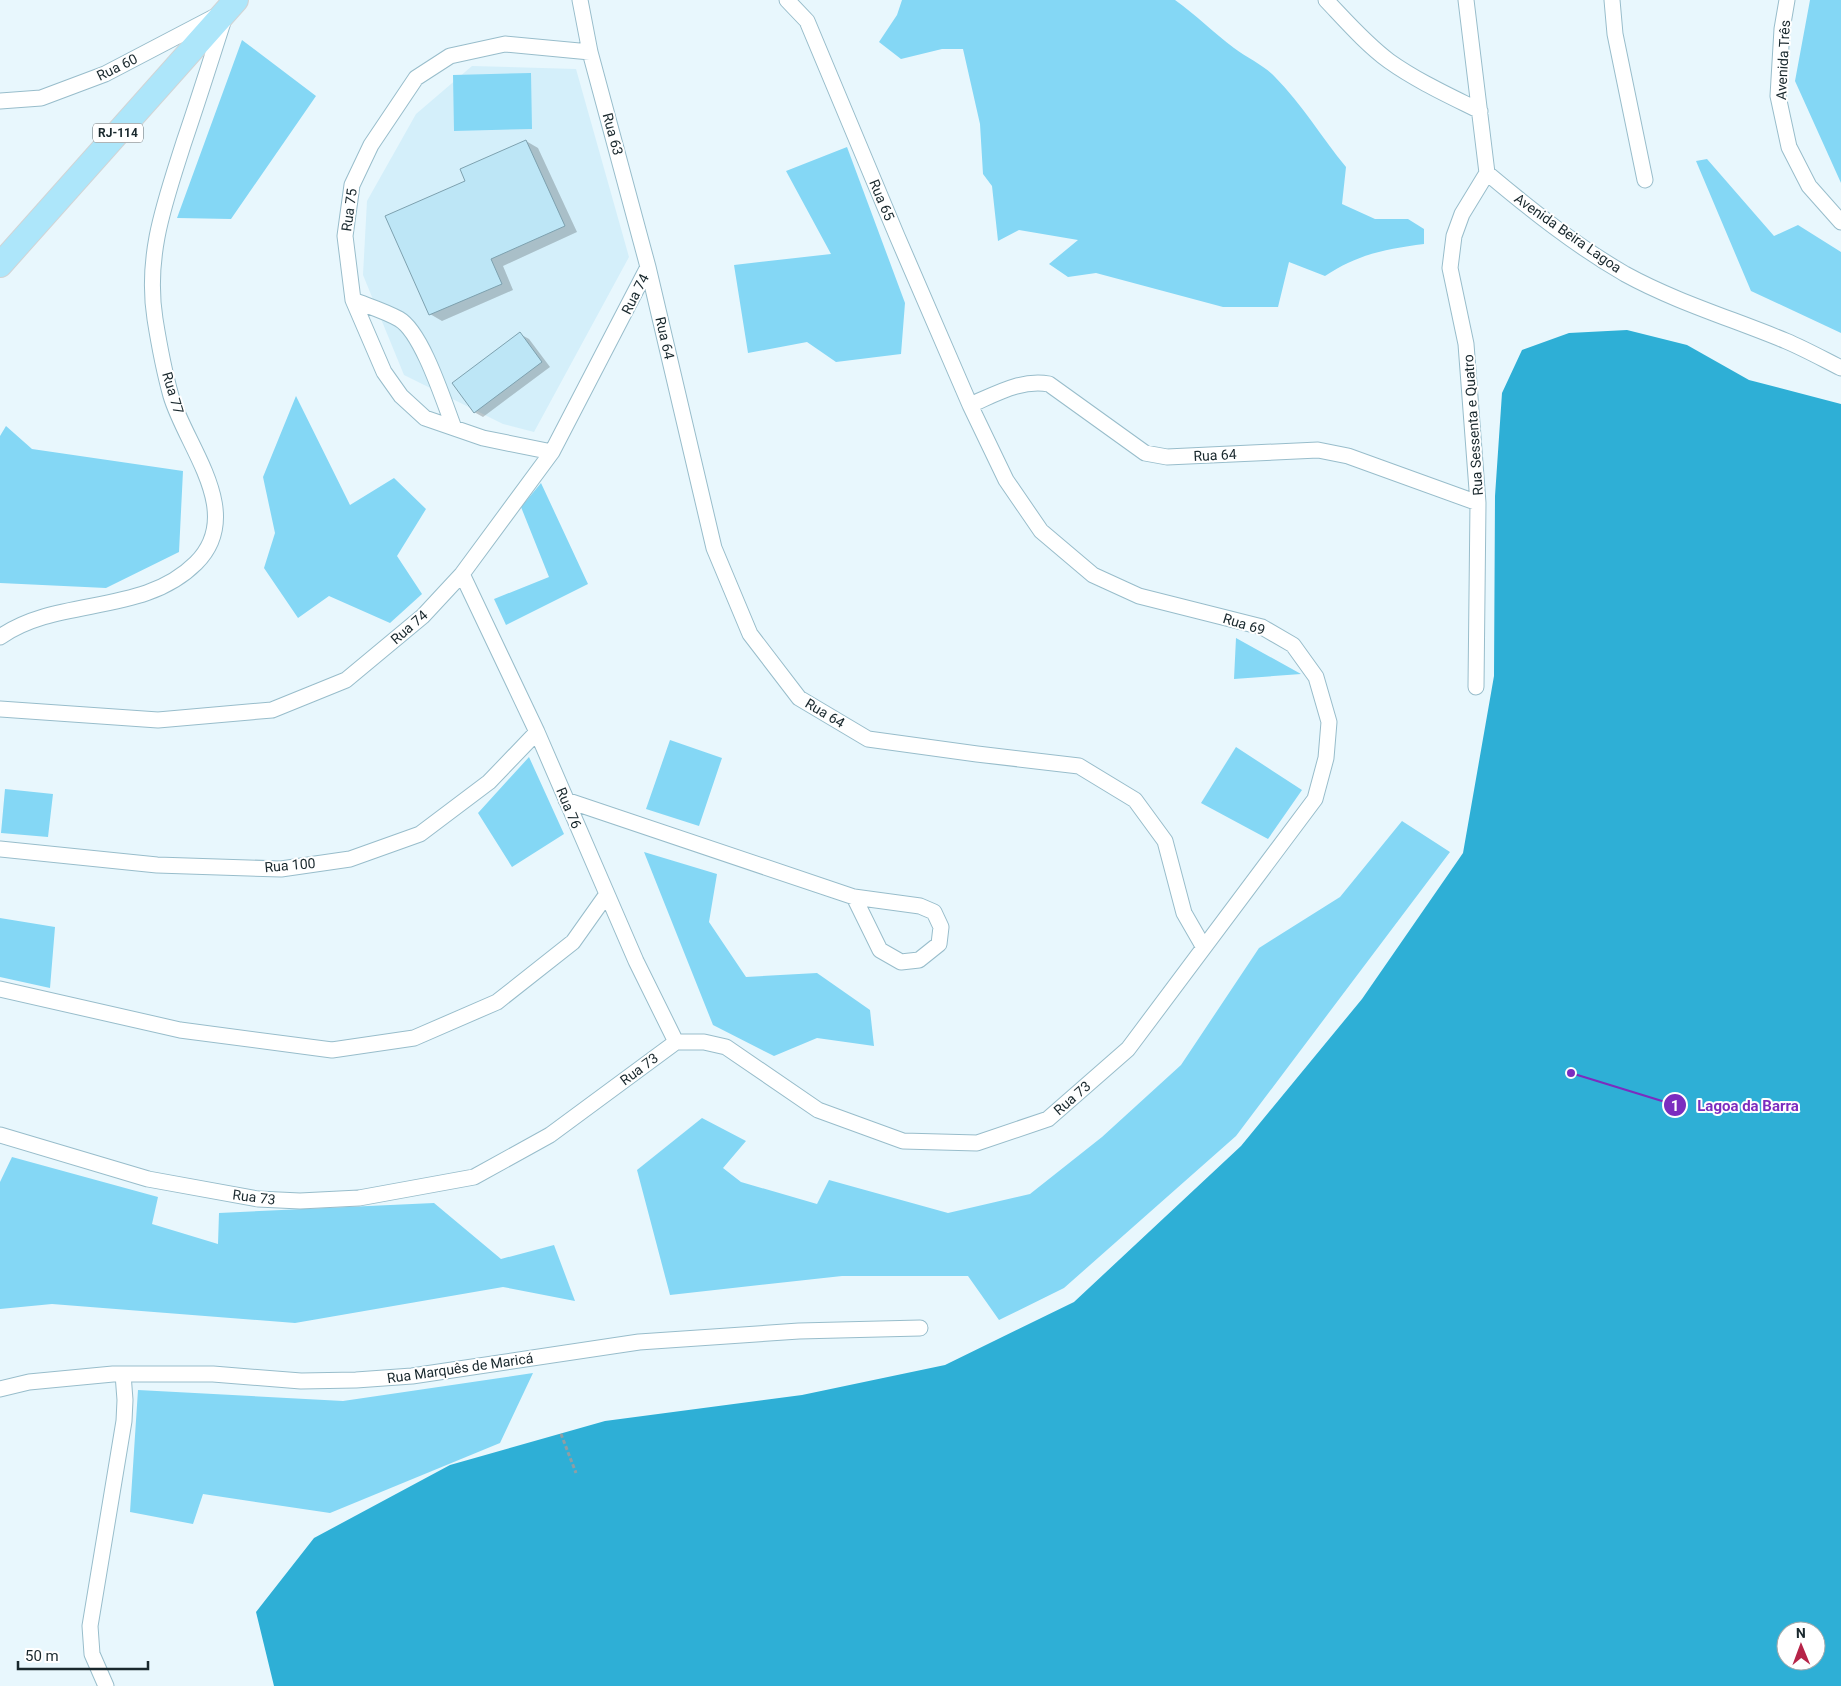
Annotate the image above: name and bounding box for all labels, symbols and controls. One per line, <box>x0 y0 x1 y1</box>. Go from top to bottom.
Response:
street label: Avenida Três <box>1773 20 1793 100</box>
street label: Rua 60 <box>94 50 140 84</box>
street label: Rua 63 <box>600 111 626 157</box>
road number: RJ-114 <box>93 124 143 142</box>
street label: Rua 65 <box>866 177 898 223</box>
street label: Rua 75 <box>338 187 360 232</box>
street label: Avenida Beira Lagoa <box>1511 190 1625 276</box>
street label: Rua 74 <box>618 271 652 317</box>
street label: Rua 64 <box>652 315 678 361</box>
street label: Rua Sessenta e Quatro <box>1460 354 1486 496</box>
street label: Rua 77 <box>159 370 187 416</box>
street label: Rua 64 <box>1193 446 1237 464</box>
street label: Rua 74 <box>387 607 431 647</box>
street label: Rua 69 <box>1221 610 1267 638</box>
street label: Rua 64 <box>802 695 848 731</box>
street label: Rua 76 <box>553 785 585 831</box>
street label: Rua 100 <box>264 855 316 875</box>
street label: Rua 73 <box>617 1050 661 1088</box>
street label: Rua 73 <box>1050 1078 1094 1118</box>
callout: Lagoa da Barra <box>1663 1090 1809 1120</box>
text: 1 <box>1671 1097 1679 1115</box>
text: Lagoa da Barra <box>1697 1097 1799 1115</box>
street label: Rua 73 <box>232 1186 276 1208</box>
street label: Rua Marquês de Maricá <box>386 1350 534 1386</box>
north arrow <box>1776 1621 1826 1671</box>
text: N <box>1796 1625 1806 1641</box>
scale bar <box>18 1638 148 1670</box>
text: 50 m <box>25 1647 59 1665</box>

